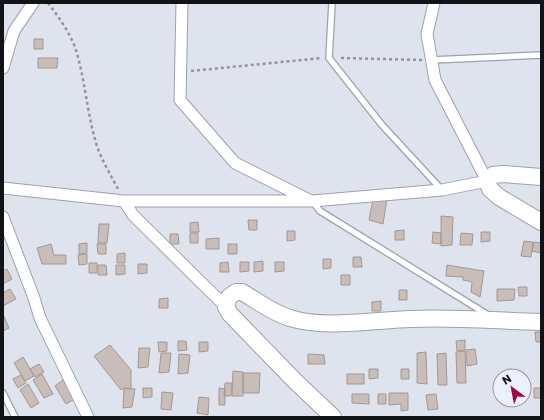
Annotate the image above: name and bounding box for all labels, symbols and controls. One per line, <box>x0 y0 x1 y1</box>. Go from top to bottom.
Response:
north arrow <box>492 368 532 408</box>
text: N <box>499 371 514 388</box>

